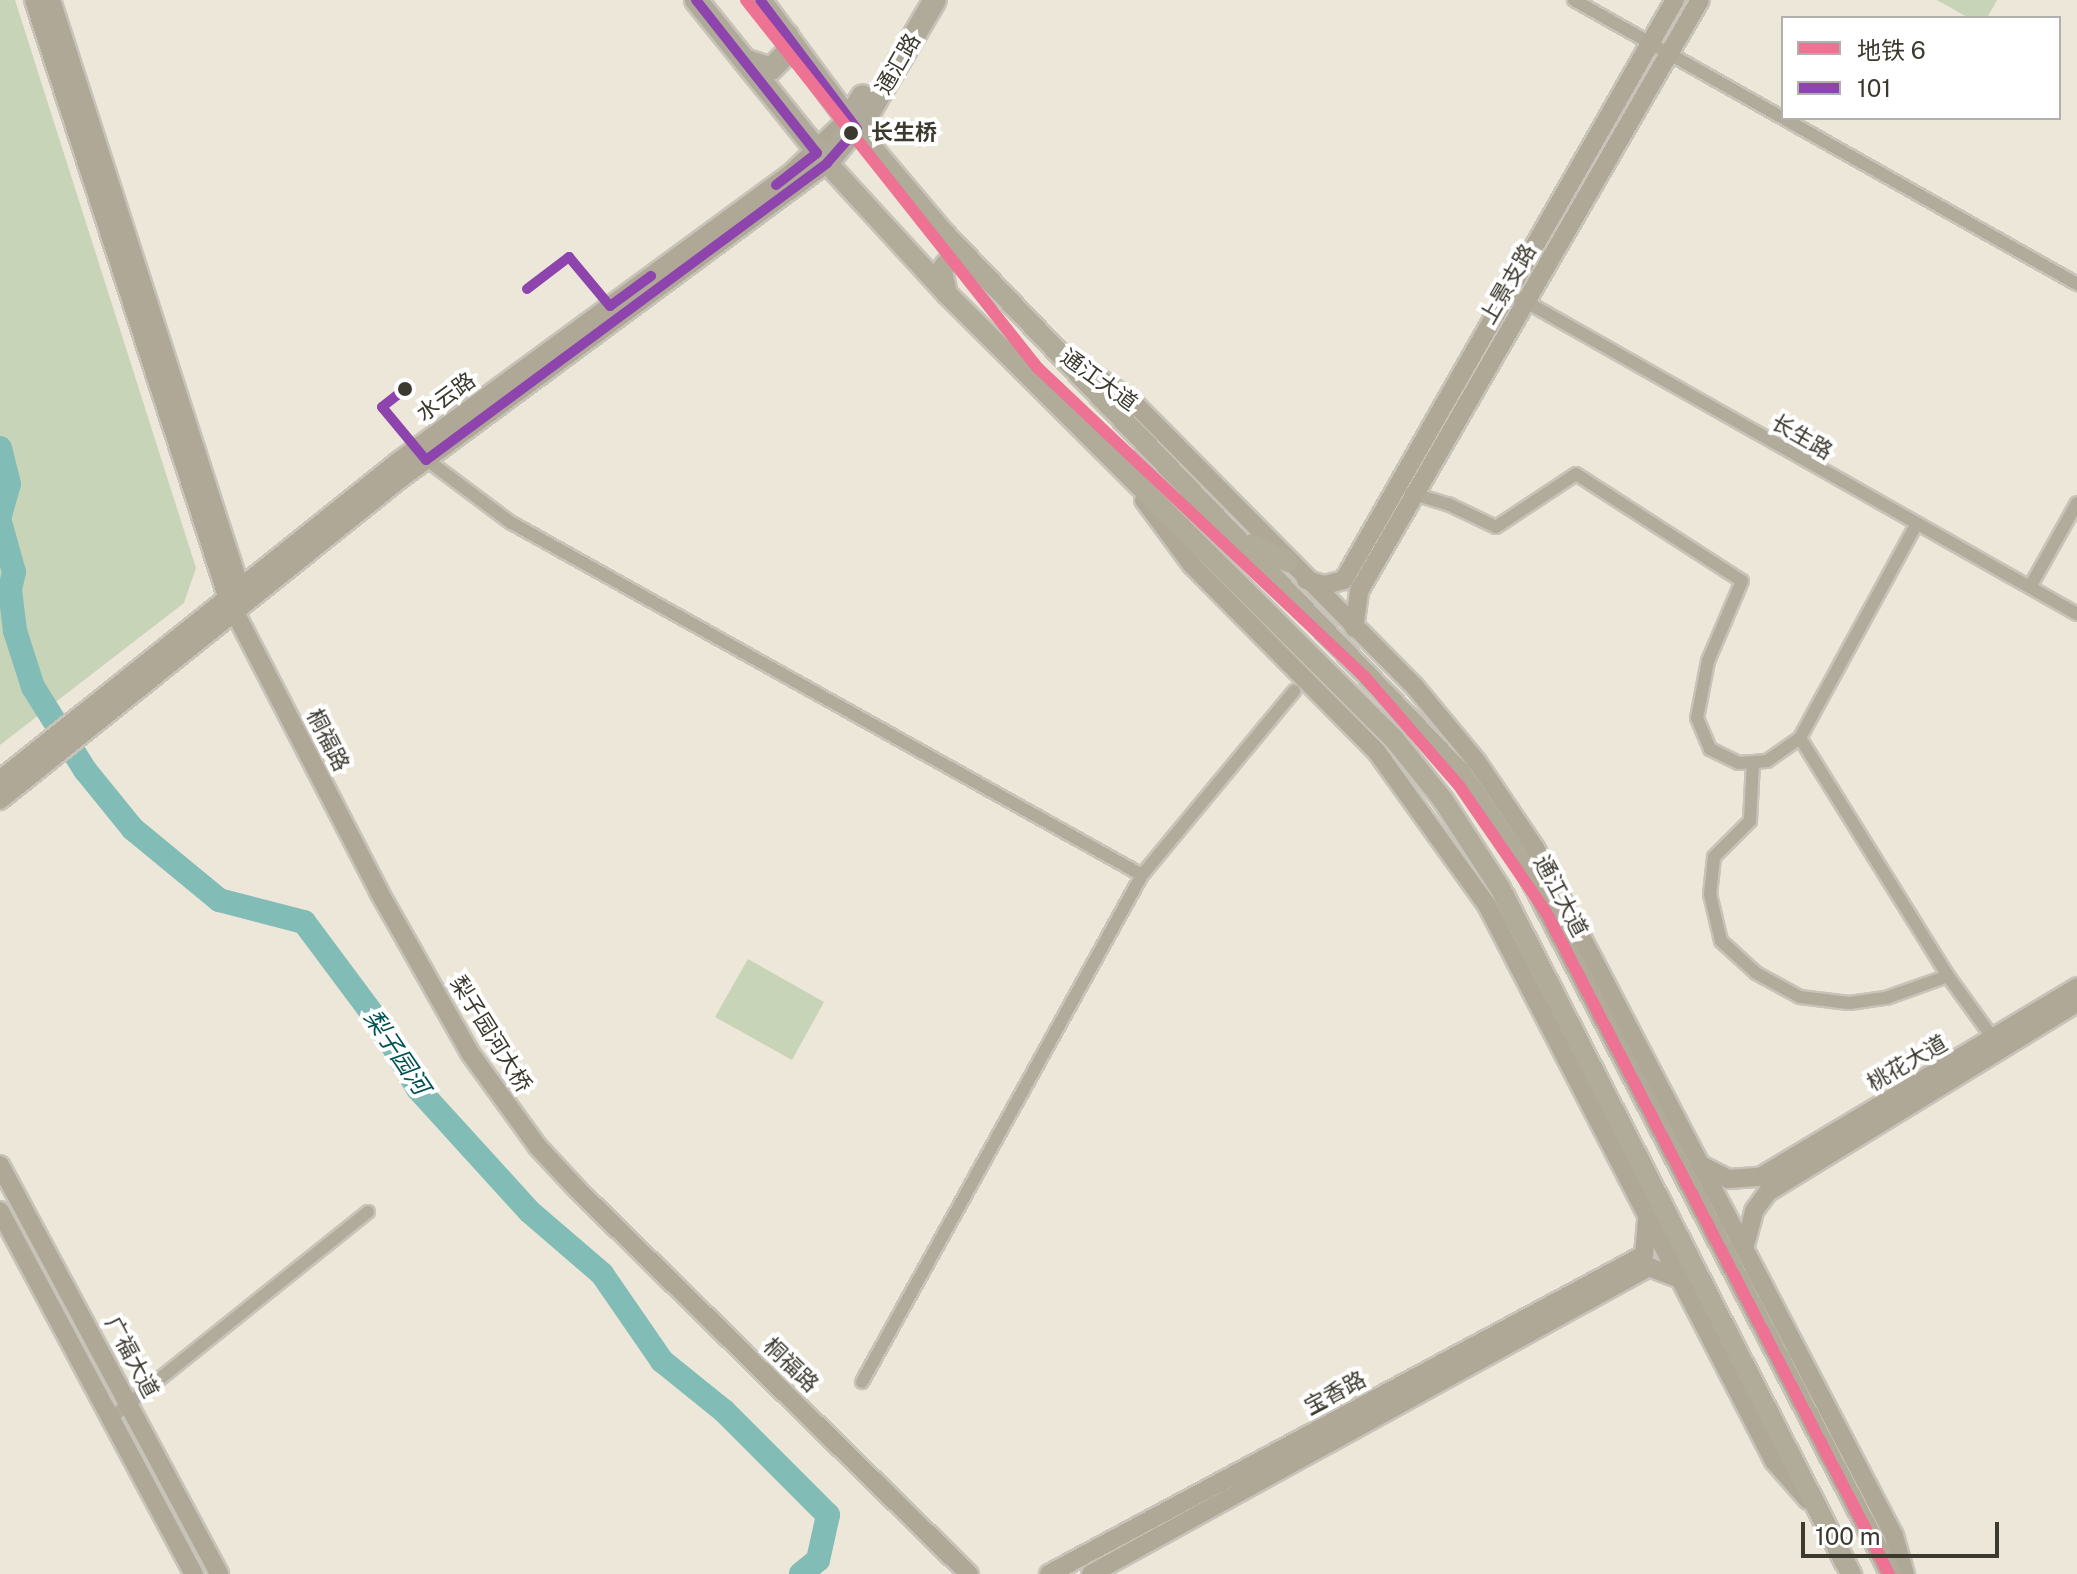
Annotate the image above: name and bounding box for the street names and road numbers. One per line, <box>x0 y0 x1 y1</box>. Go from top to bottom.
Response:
street label: 通汇路 <box>870 29 926 99</box>
street label: 上景支路 <box>1475 239 1541 329</box>
street label: 通江大道 <box>1056 343 1142 417</box>
street label: 水云路 <box>412 367 480 427</box>
street label: 长生路 <box>1767 409 1837 465</box>
street label: 桐福路 <box>301 705 355 775</box>
street label: 通江大道 <box>1529 851 1593 941</box>
street label: 梨子园河大桥 <box>445 971 537 1097</box>
street label: 桃花大道 <box>1862 1030 1952 1096</box>
street label: 广福大道 <box>100 1312 164 1402</box>
street label: 桐福路 <box>758 1333 824 1397</box>
street label: 宝香路 <box>1300 1366 1370 1420</box>

